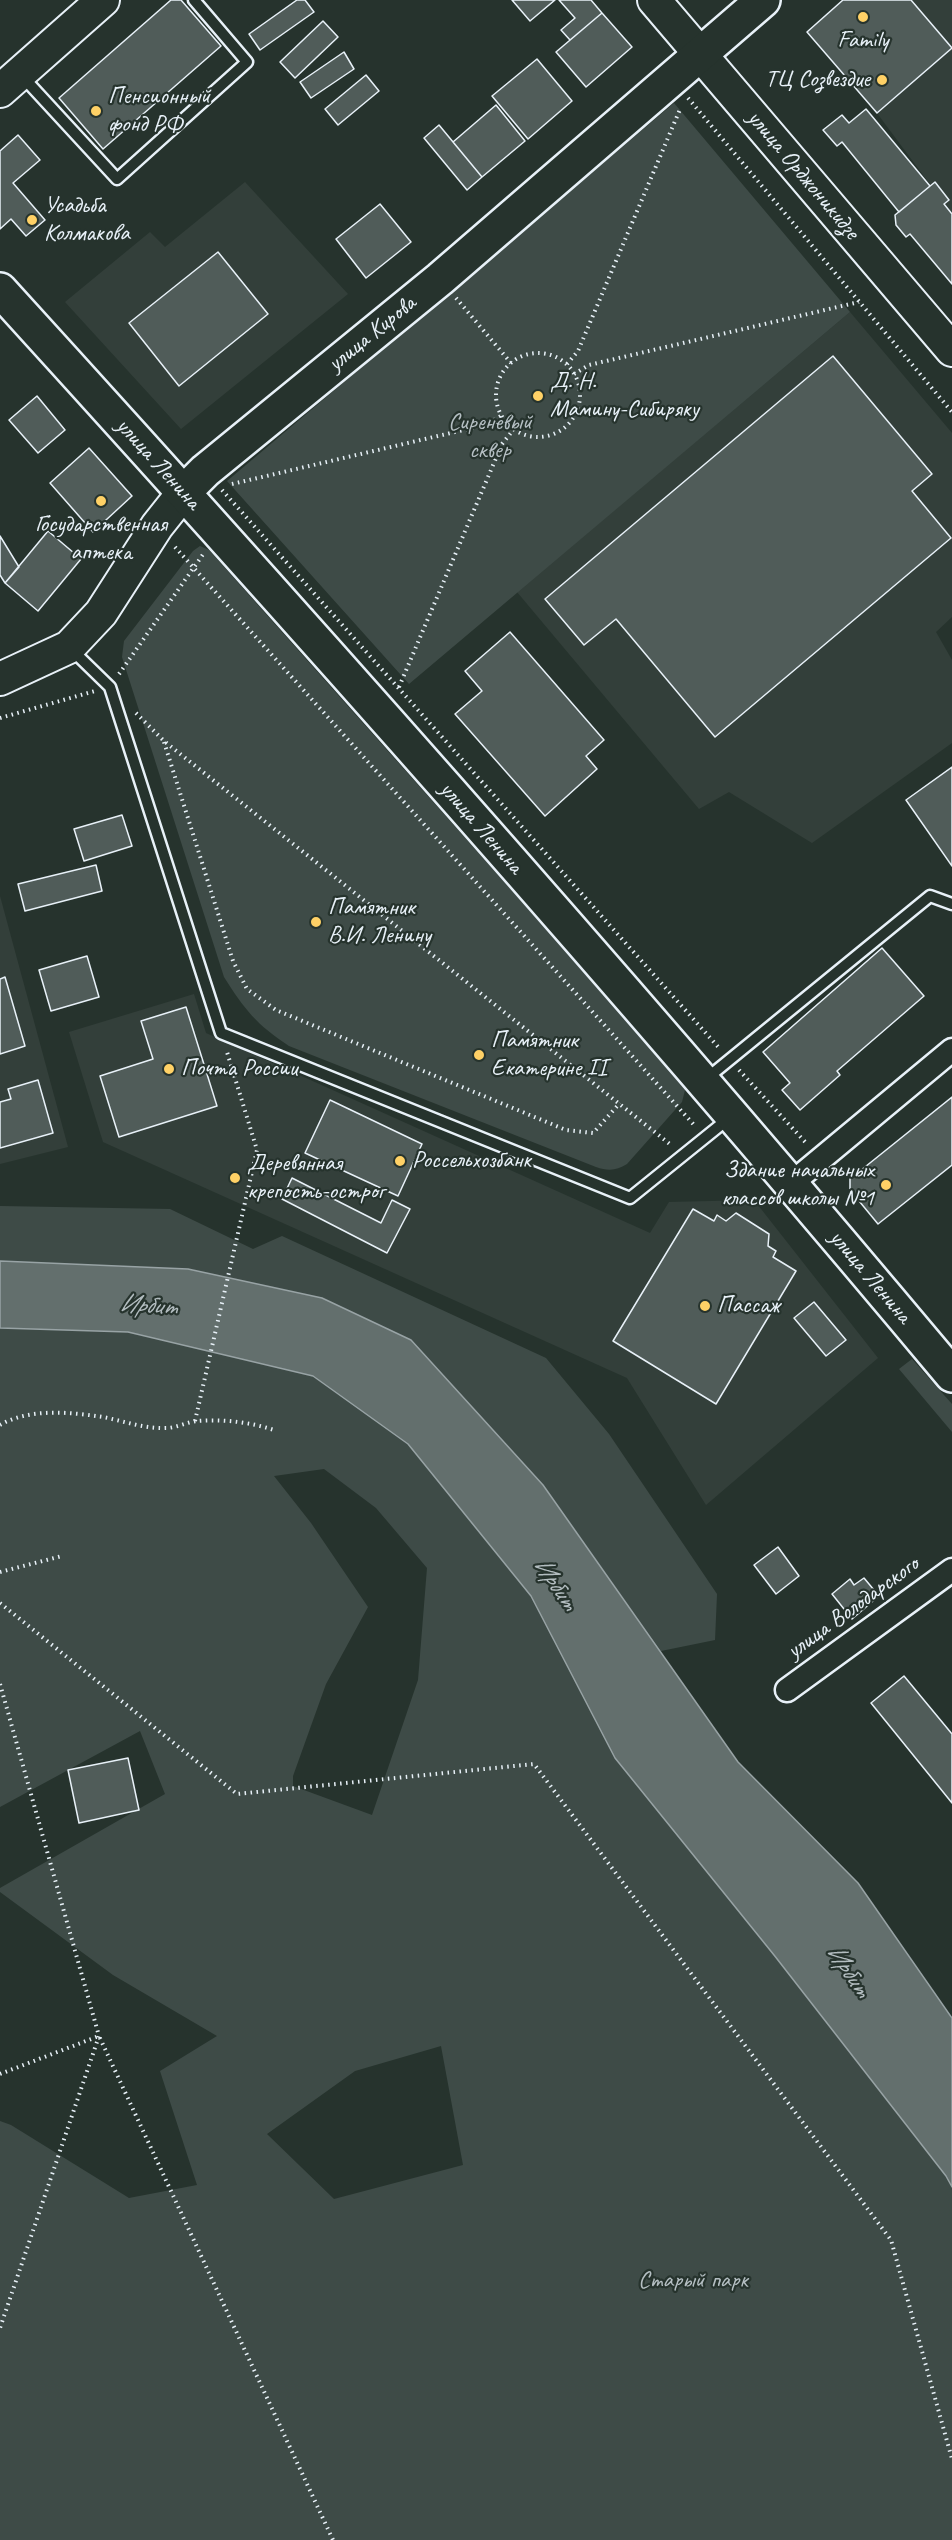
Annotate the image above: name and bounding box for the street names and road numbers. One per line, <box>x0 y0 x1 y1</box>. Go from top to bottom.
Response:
street label: улица Орджоникидзе <box>741 104 865 246</box>
street label: улица Кирова <box>322 290 422 378</box>
street label: улица Ленина <box>109 412 207 516</box>
street label: улица Ленина <box>433 776 529 880</box>
street label: улица Ленина <box>822 1224 918 1330</box>
street label: улица Володарского <box>781 1550 925 1666</box>

